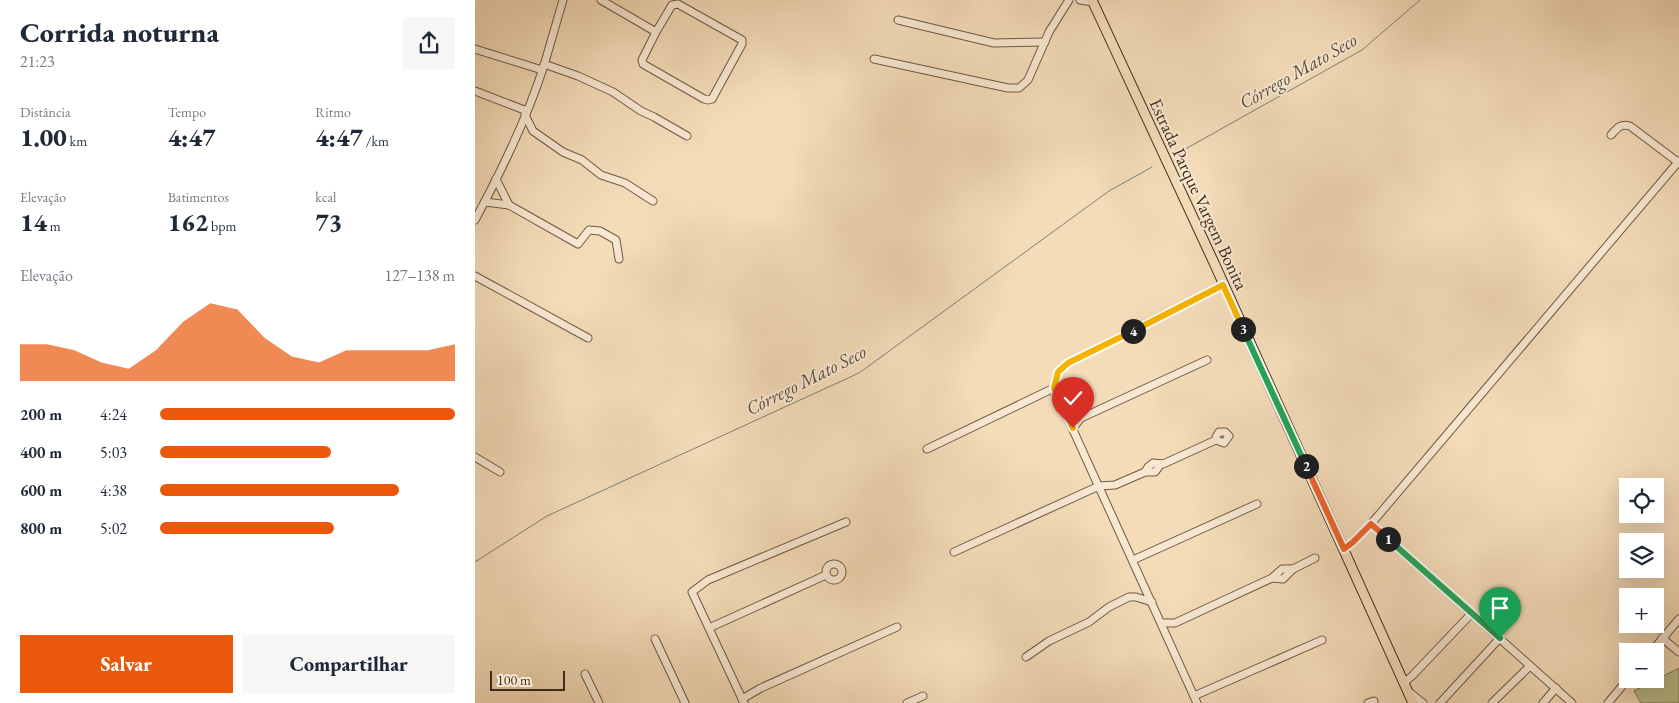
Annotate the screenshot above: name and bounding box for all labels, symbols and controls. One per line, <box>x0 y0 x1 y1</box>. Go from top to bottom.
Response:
text: Corrida noturna <box>20 14 219 50</box>
button: share <box>403 17 455 69</box>
water label: Córrego Mato Seco <box>1235 27 1361 115</box>
text: 21:23 <box>20 51 55 72</box>
street label: Estrada Parque Vargem Bonita <box>1144 95 1254 294</box>
text: Distância <box>20 103 71 121</box>
text: Tempo <box>168 103 206 121</box>
text: Ritmo <box>315 103 351 121</box>
text: 1.00 <box>20 121 67 153</box>
text: 4:47 <box>168 121 215 153</box>
text: 4:47 <box>315 121 363 153</box>
text: km <box>67 132 87 150</box>
text: /km <box>363 132 389 150</box>
text: Elevação <box>20 188 66 206</box>
text: Batimentos <box>168 188 229 206</box>
text: kcal <box>315 188 336 206</box>
text: 14 <box>20 206 47 238</box>
text: 162 <box>168 206 208 238</box>
text: 73 <box>315 206 342 238</box>
text: m <box>47 217 61 235</box>
text: bpm <box>208 217 236 235</box>
text: Elevação <box>20 265 73 286</box>
text: 127–138 m <box>384 265 455 286</box>
pin: 3 <box>1231 316 1255 342</box>
pin: 4 <box>1121 318 1145 344</box>
text: 3 <box>1240 320 1247 338</box>
text: 4 <box>1130 322 1137 340</box>
water label: Córrego Mato Seco <box>742 339 870 421</box>
pin <box>1052 377 1094 428</box>
icon: check <box>1059 384 1087 412</box>
text: 200 m <box>20 404 62 425</box>
text: 4:24 <box>100 404 127 425</box>
text: 400 m <box>20 442 62 463</box>
text: 5:03 <box>100 442 127 463</box>
pin: 2 <box>1293 454 1319 478</box>
text: 2 <box>1303 457 1310 475</box>
map controls <box>1619 478 1664 688</box>
button: locate <box>1619 478 1664 523</box>
text: 600 m <box>20 480 62 501</box>
text: 4:38 <box>100 480 127 501</box>
text: 800 m <box>20 518 62 539</box>
text: 5:02 <box>100 518 127 539</box>
pin: 1 <box>1375 526 1401 552</box>
text: 1 <box>1385 530 1392 548</box>
button: layers <box>1619 533 1664 578</box>
pin <box>1479 587 1521 638</box>
button: + <box>1619 588 1664 633</box>
icon: arrive <box>1486 594 1514 622</box>
button: Salvar <box>20 635 233 693</box>
button: Compartilhar <box>243 635 455 693</box>
button: − <box>1619 643 1664 688</box>
scale bar <box>490 668 565 691</box>
text: 100 m <box>497 671 531 689</box>

